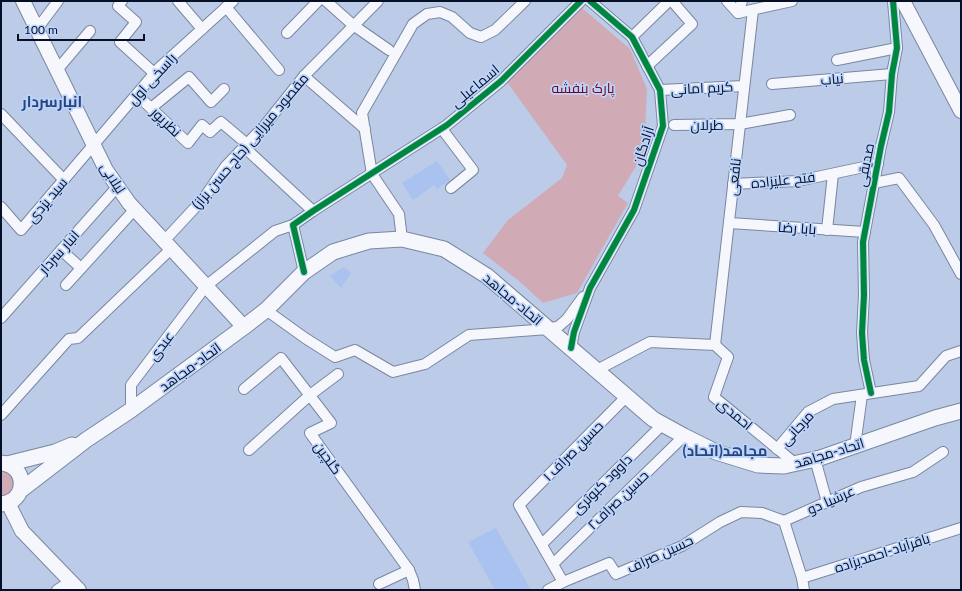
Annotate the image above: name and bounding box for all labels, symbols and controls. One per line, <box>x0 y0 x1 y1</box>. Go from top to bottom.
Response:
scale bar <box>18 16 144 42</box>
text: 100 m <box>24 22 58 37</box>
street label: راسخی اول <box>124 49 180 109</box>
street label: اسماعیلی <box>447 60 502 111</box>
street label: مقصود میرزایی (حاج حسن بزاز) <box>188 69 312 213</box>
street label: نیاب <box>820 69 844 88</box>
street label: کریم امانی <box>670 77 734 100</box>
park label: پارک بنفشه <box>551 79 615 98</box>
district label: انبارسردار <box>21 92 82 111</box>
street label: نظرپور <box>146 103 185 141</box>
street label: طرلان <box>690 116 724 133</box>
street label: آزادگان <box>628 124 657 168</box>
street label: صدیقی <box>852 142 877 188</box>
street label: نافعی <box>723 157 744 197</box>
street label: لیلابی <box>97 159 130 196</box>
street label: فتح علیزاده <box>750 168 816 192</box>
street label: سید یزدی <box>23 174 70 226</box>
street label: بابا رضا <box>777 218 817 237</box>
street label: انبار سردار <box>34 226 83 278</box>
street label: اتحاد-مجاهد <box>480 269 546 328</box>
street label: عبدی <box>144 328 177 364</box>
street label: اتحاد-مجاهد <box>155 338 224 395</box>
street label: احمدی <box>714 394 757 433</box>
street label: مرجانی <box>776 407 817 449</box>
street label: حسین صراف ۱ <box>539 417 606 484</box>
street label: اتحاد-مجاهد <box>792 434 866 471</box>
street label: گلچین <box>309 438 346 478</box>
district label: مجاهد(اتحاد) <box>683 441 767 459</box>
street label: داوود کبوتری <box>568 450 635 517</box>
street label: حسین صراف۲ <box>584 466 652 533</box>
street label: عرشیا دو <box>804 482 857 518</box>
street label: باقرآباد-احمدیزاده <box>832 529 932 576</box>
street label: حسین صراف <box>624 531 695 576</box>

